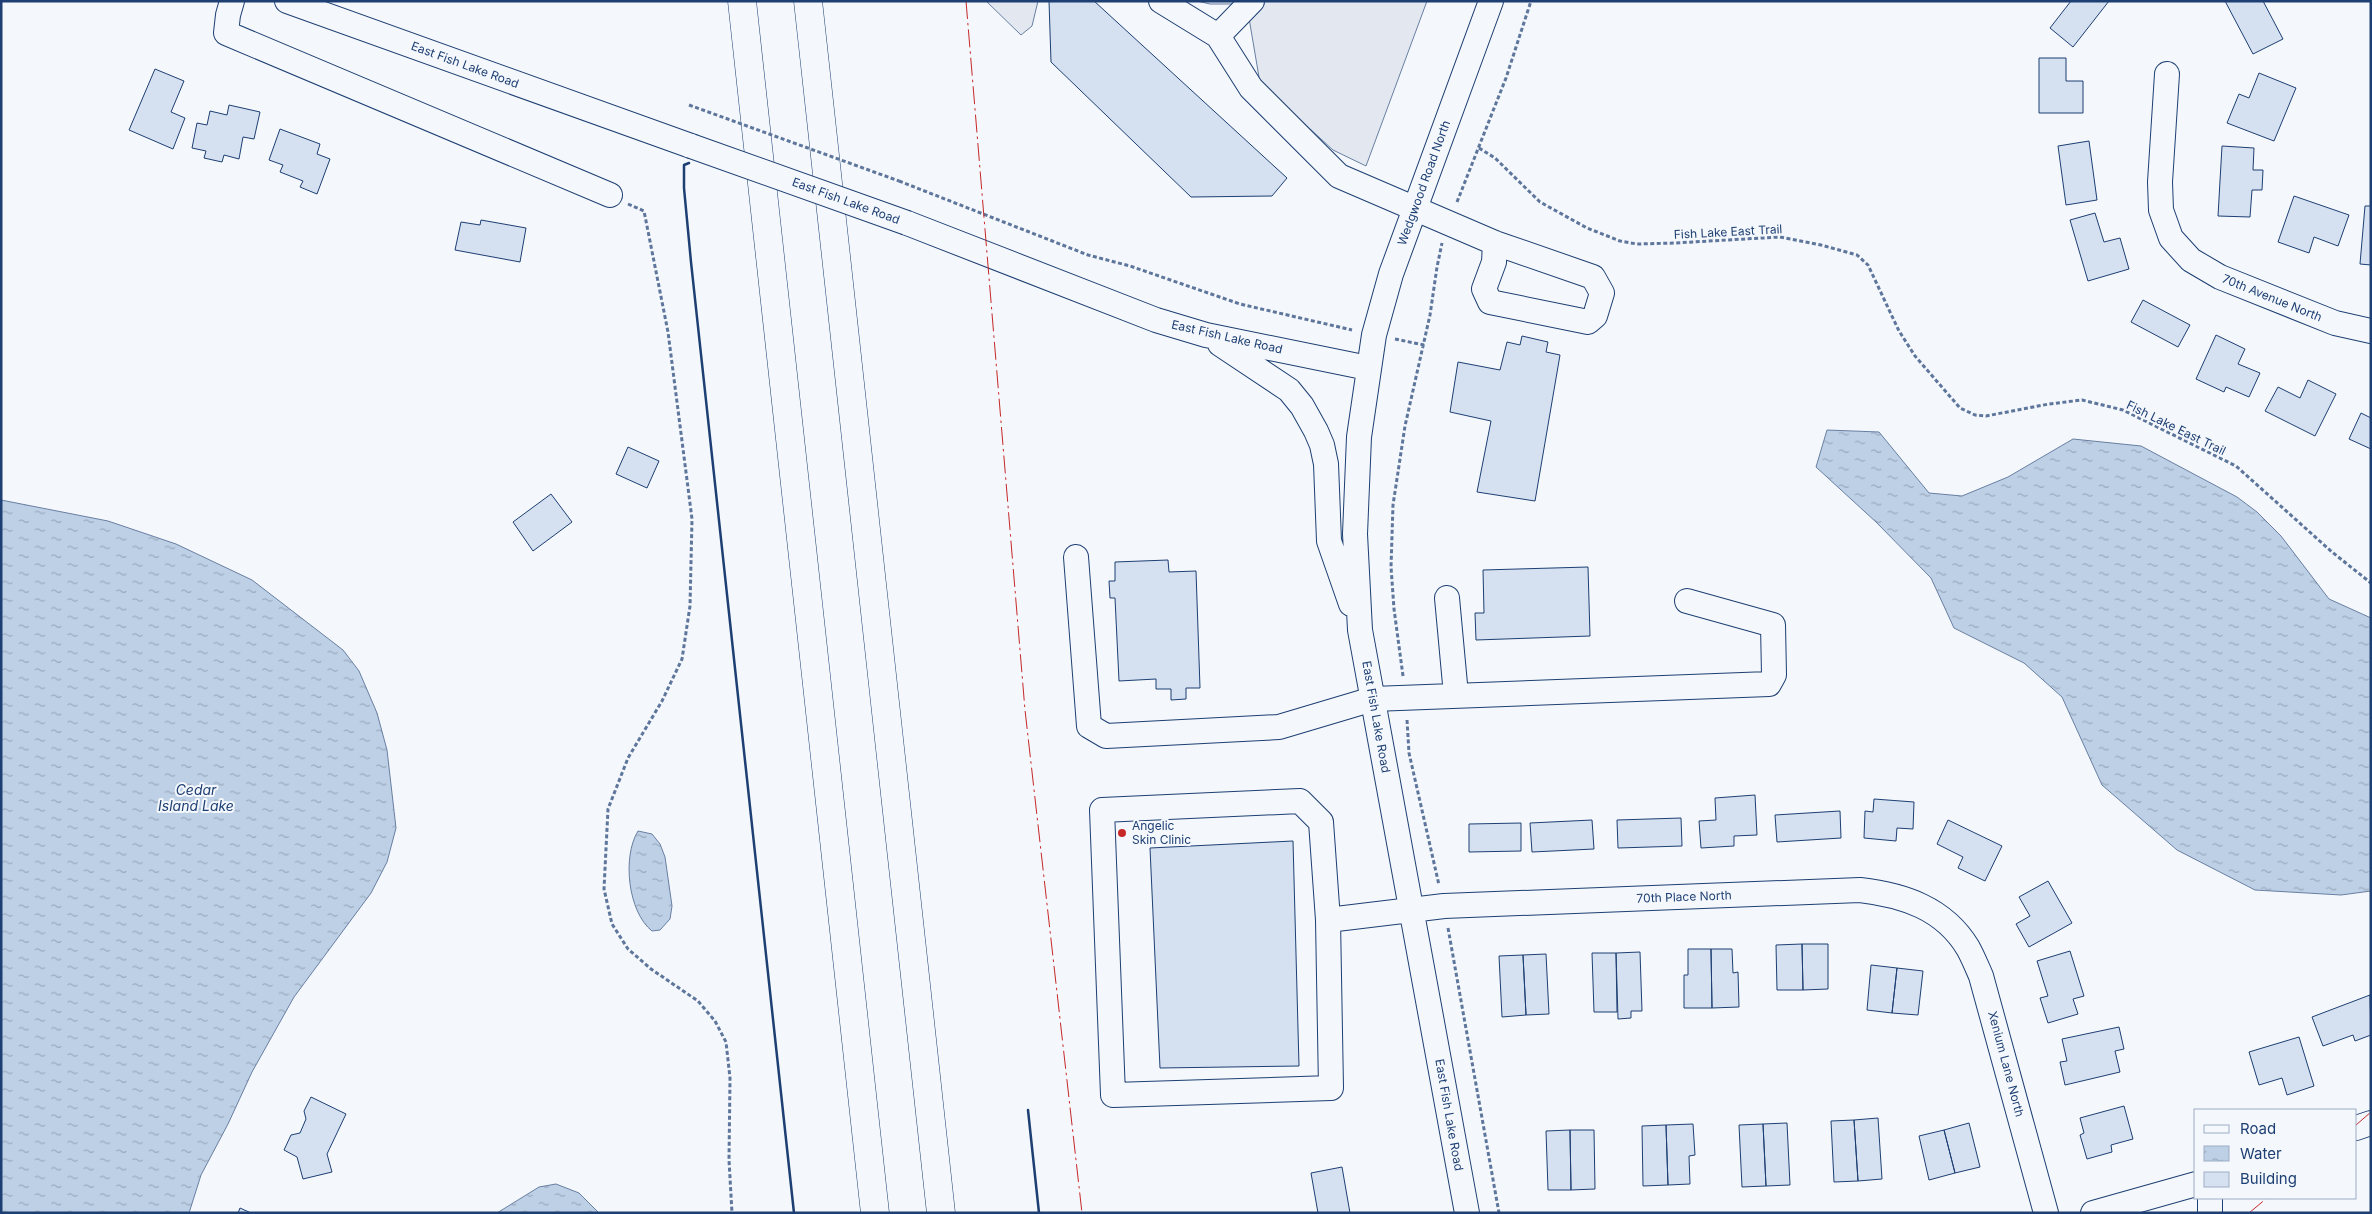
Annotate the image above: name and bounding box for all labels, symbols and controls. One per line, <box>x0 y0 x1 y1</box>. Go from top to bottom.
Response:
street label: East Fish Lake Road <box>409 38 521 91</box>
street label: Wedgwood Road North <box>1394 118 1453 247</box>
street label: East Fish Lake Road <box>790 174 902 227</box>
street label: Fish Lake East Trail <box>1673 221 1783 242</box>
street label: 70th Avenue North <box>2220 271 2324 324</box>
street label: East Fish Lake Road <box>1170 316 1284 357</box>
street label: Fish Lake East Trail <box>2124 397 2228 458</box>
street label: East Fish Lake Road <box>1359 660 1394 774</box>
water label: Cedar Island Lake <box>158 781 234 814</box>
place label: Angelic Skin Clinic <box>1132 818 1191 847</box>
marker: Angelic Skin Clinic <box>1116 827 1128 839</box>
street label: 70th Place North <box>1636 887 1732 906</box>
street label: Xenium Lane North <box>1985 1009 2028 1118</box>
street label: East Fish Lake Road <box>1432 1058 1467 1172</box>
legend <box>2194 1109 2357 1199</box>
text: Road <box>2240 1119 2276 1138</box>
text: Water <box>2240 1144 2282 1163</box>
text: Building <box>2240 1169 2297 1188</box>

